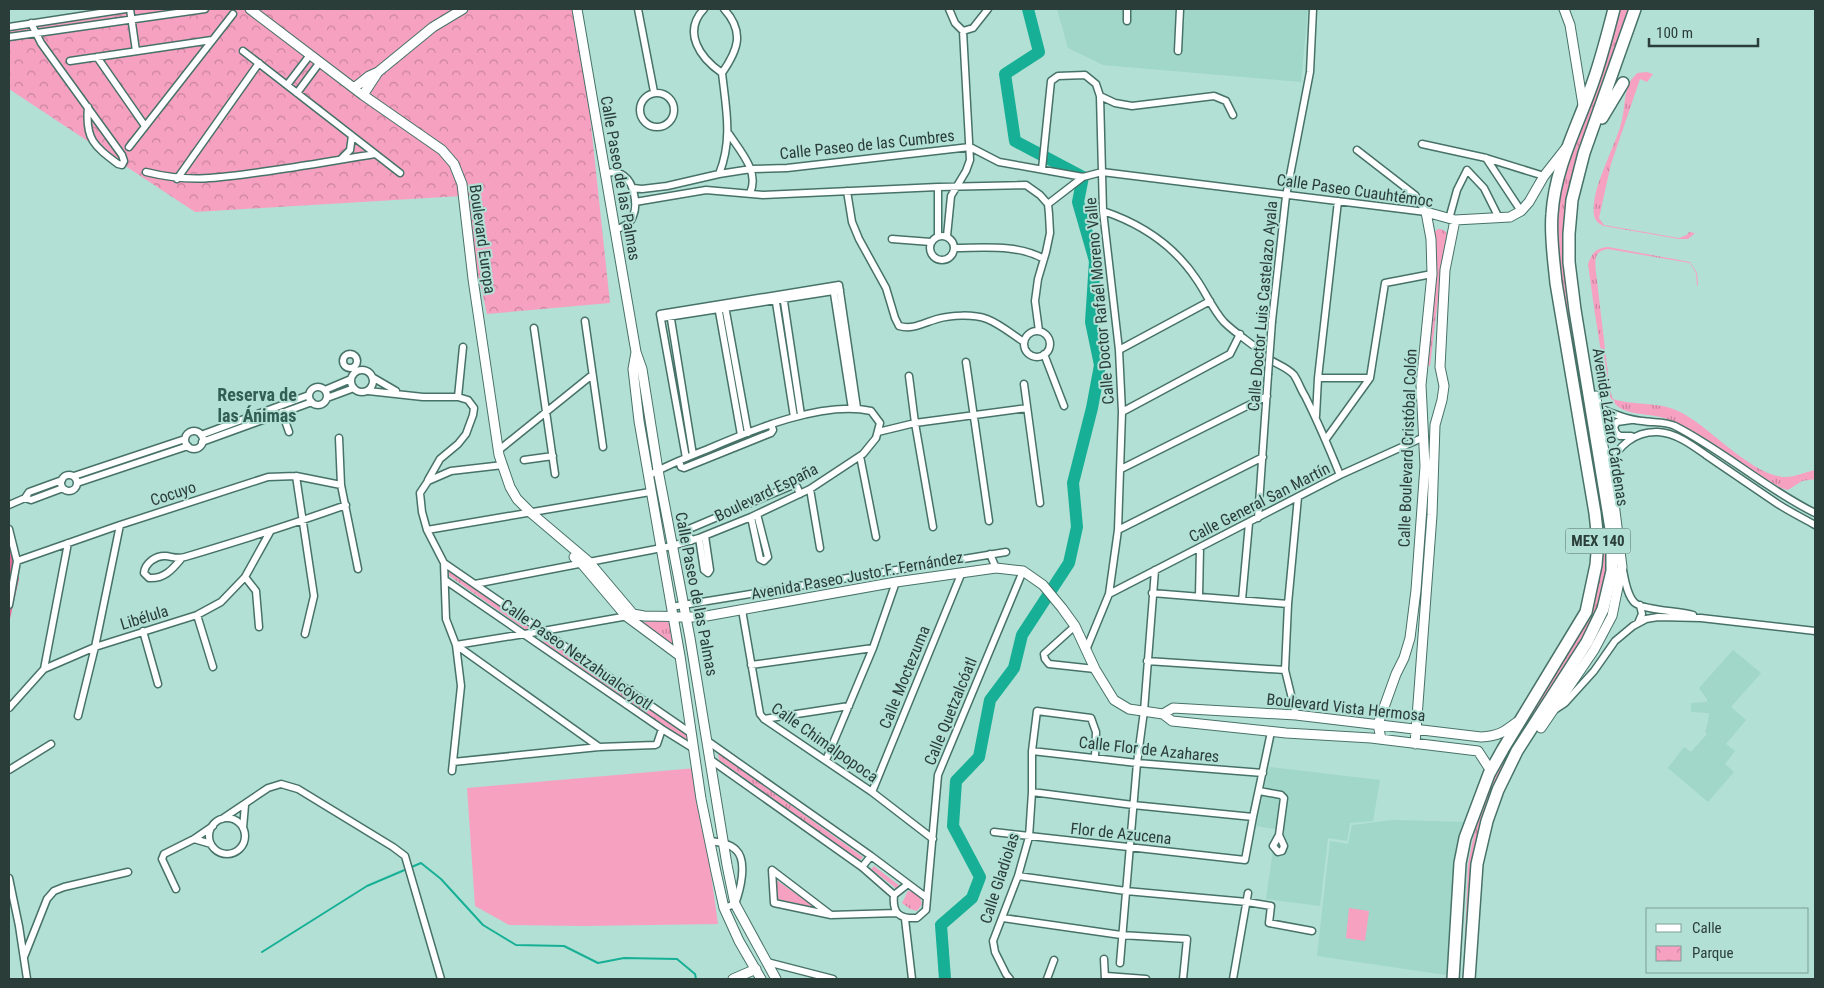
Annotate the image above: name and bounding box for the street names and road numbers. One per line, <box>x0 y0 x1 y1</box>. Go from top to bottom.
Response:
street label: Calle Paseo de las Palmas <box>597 94 644 262</box>
street label: Calle Paseo de las Cumbres <box>779 126 956 163</box>
street label: Calle Paseo Cuauhtémoc <box>1275 170 1434 211</box>
street label: Boulevard Europa <box>465 183 500 295</box>
street label: Calle Doctor Rafaél Moreno Valle <box>1081 197 1118 405</box>
street label: Calle Doctor Luis Castelazo Ayala <box>1244 200 1281 412</box>
street label: Avenida Lázaro Cárdenas <box>1589 347 1632 507</box>
street label: Calle Boulevard Cristóbal Colón <box>1395 348 1420 548</box>
street label: Boulevard España <box>711 459 821 526</box>
street label: Calle General San Martín <box>1186 459 1333 546</box>
street label: Cocuyo <box>148 477 198 510</box>
street label: Calle Paseo de las Palmas <box>671 510 722 678</box>
road number: MEX 140 <box>1566 528 1630 554</box>
street label: Avenida Paseo Justo F. Fernández <box>750 547 965 604</box>
street label: Calle Paseo Netzahualcóyotl <box>497 595 656 714</box>
street label: Libélula <box>118 601 171 634</box>
street label: Calle Moctezuma <box>875 623 934 731</box>
street label: Calle Quetzalcóatl <box>920 654 981 768</box>
street label: Boulevard Vista Hermosa <box>1266 690 1426 725</box>
street label: Calle Chimalpopoca <box>768 698 882 786</box>
street label: Calle Flor de Azahares <box>1078 733 1220 766</box>
street label: Flor de Azucena <box>1070 819 1172 848</box>
street label: Calle Gladiolas <box>976 830 1023 926</box>

